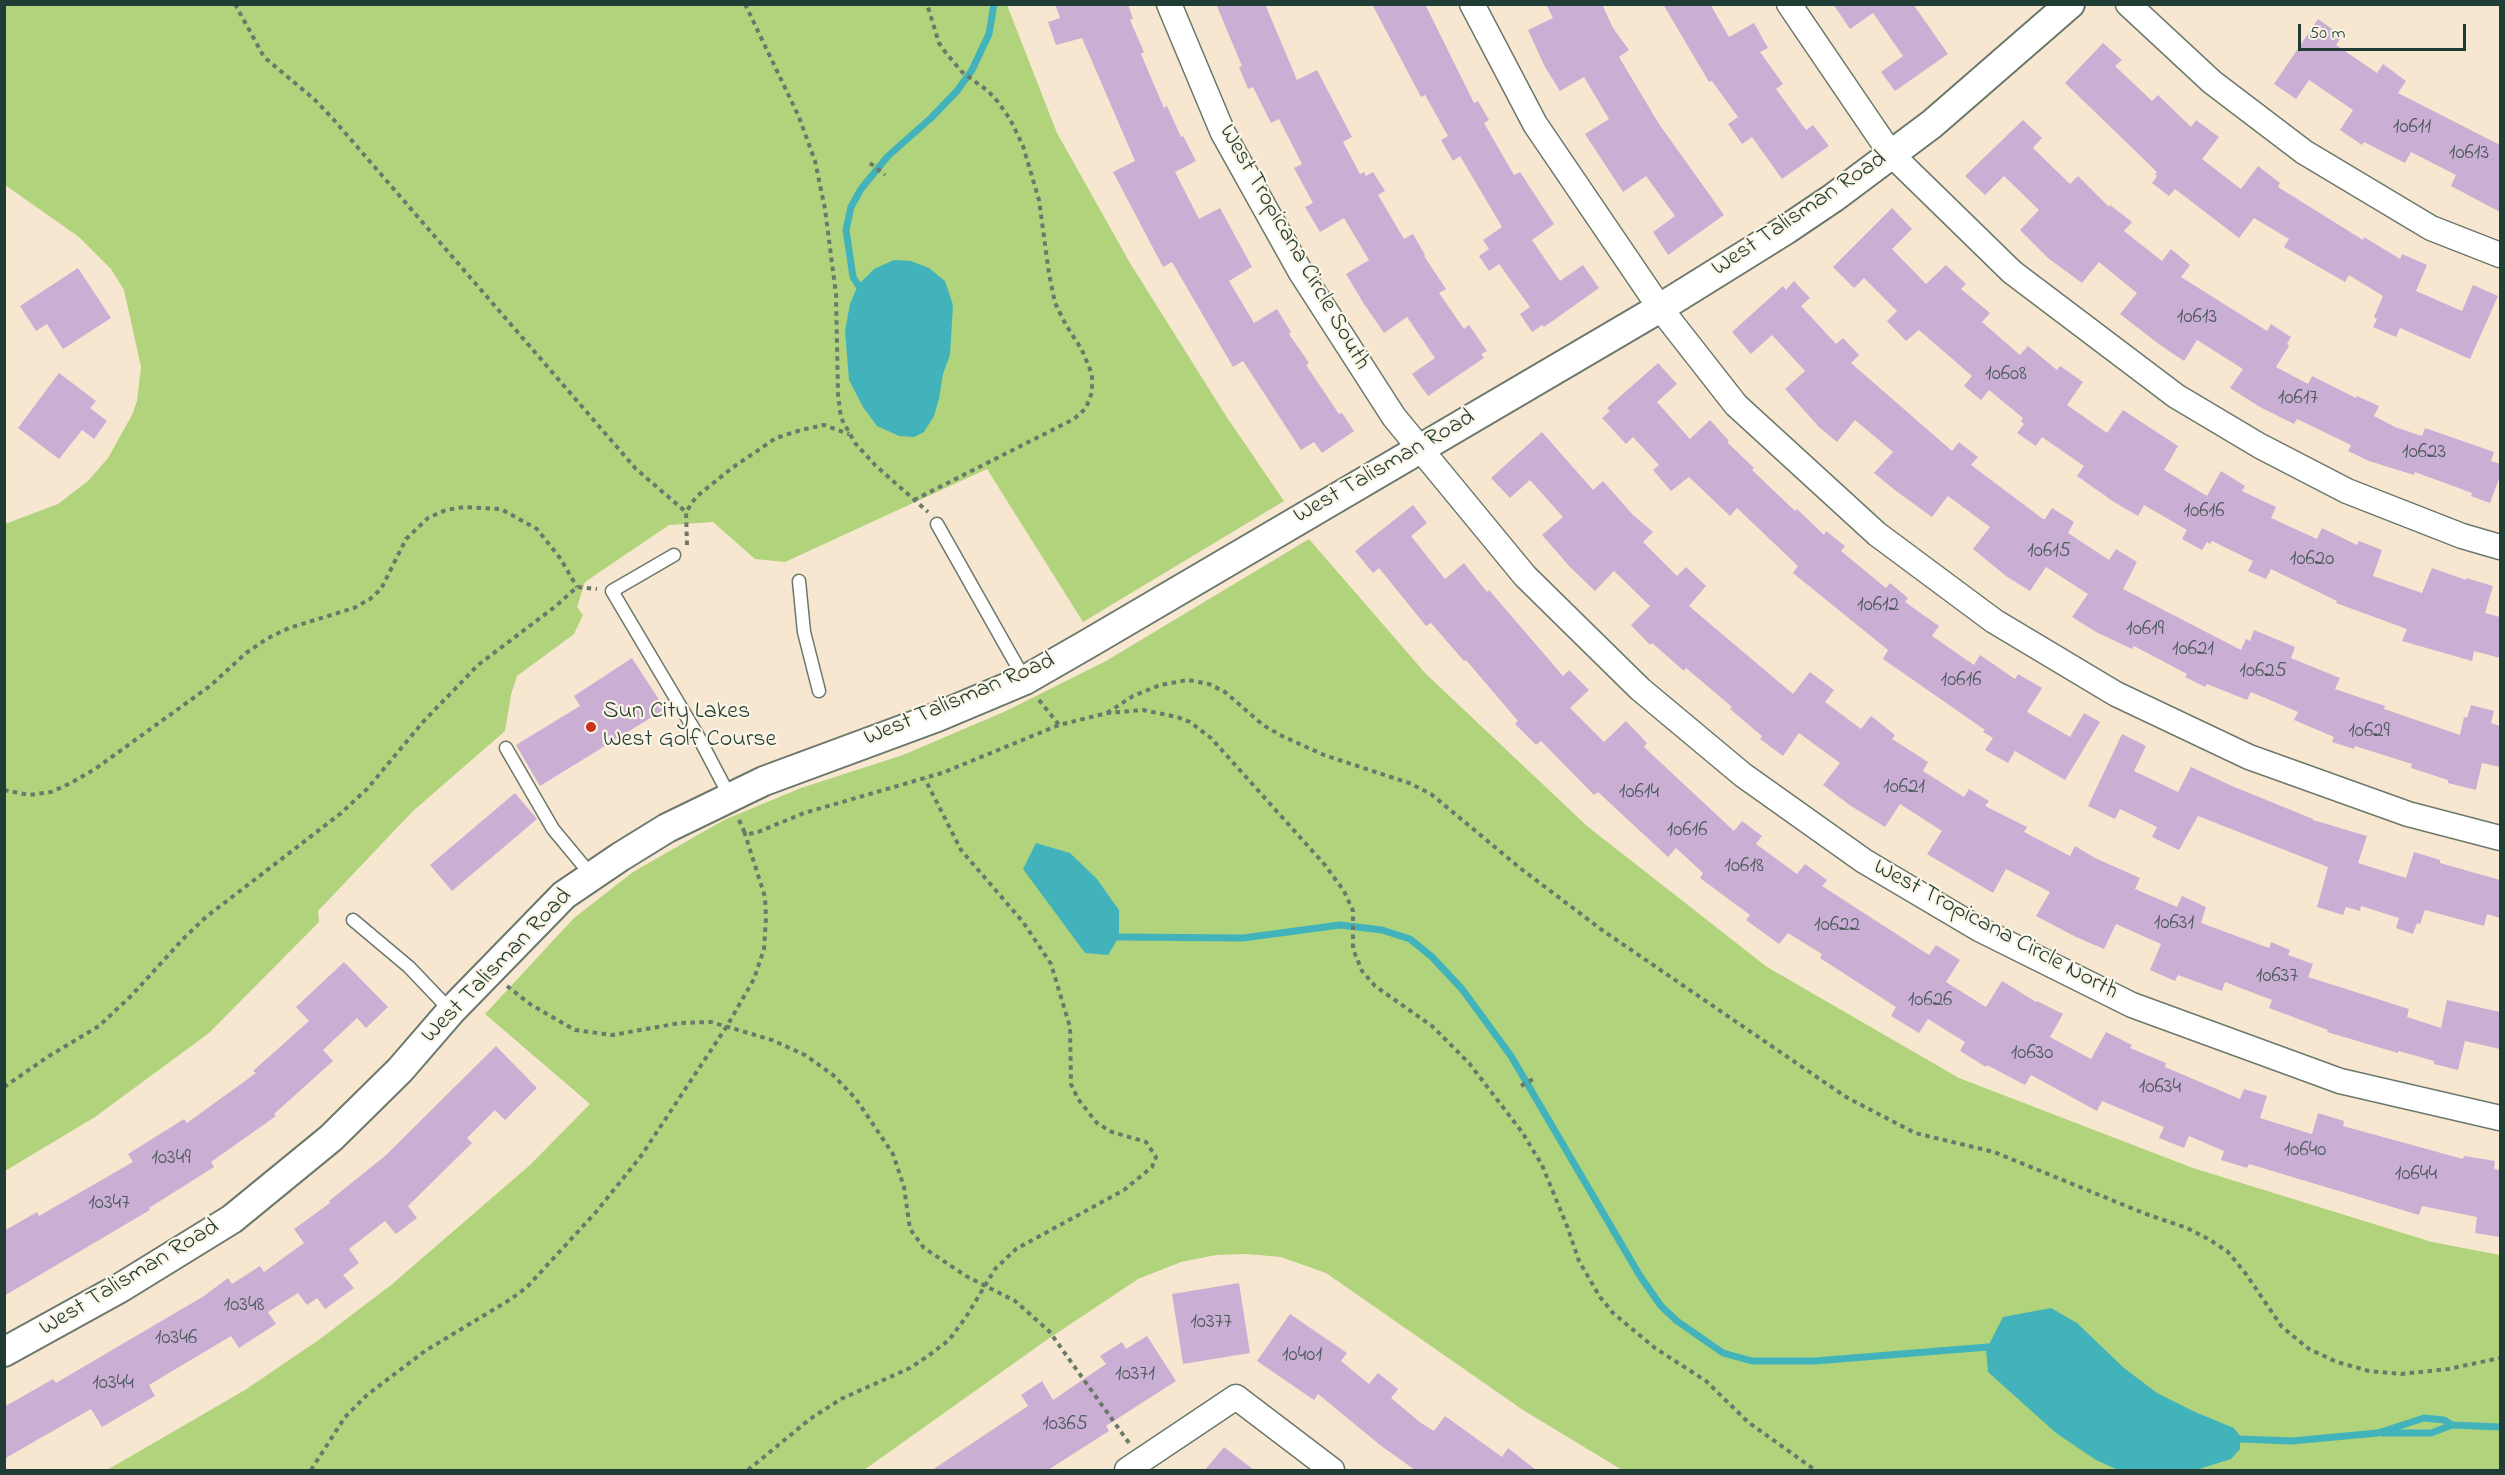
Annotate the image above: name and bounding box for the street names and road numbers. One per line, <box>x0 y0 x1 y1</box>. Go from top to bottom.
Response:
street label: West Tropicana Circle South <box>1211 120 1375 376</box>
street label: West Talisman Road <box>1707 146 1893 284</box>
street label: West Talisman Road <box>1289 404 1481 532</box>
street label: West Talisman Road <box>860 648 1060 754</box>
street label: West Tropicana Circle North <box>1868 854 2122 1008</box>
street label: West Talisman Road <box>417 883 579 1051</box>
street label: West Talisman Road <box>35 1214 225 1344</box>

